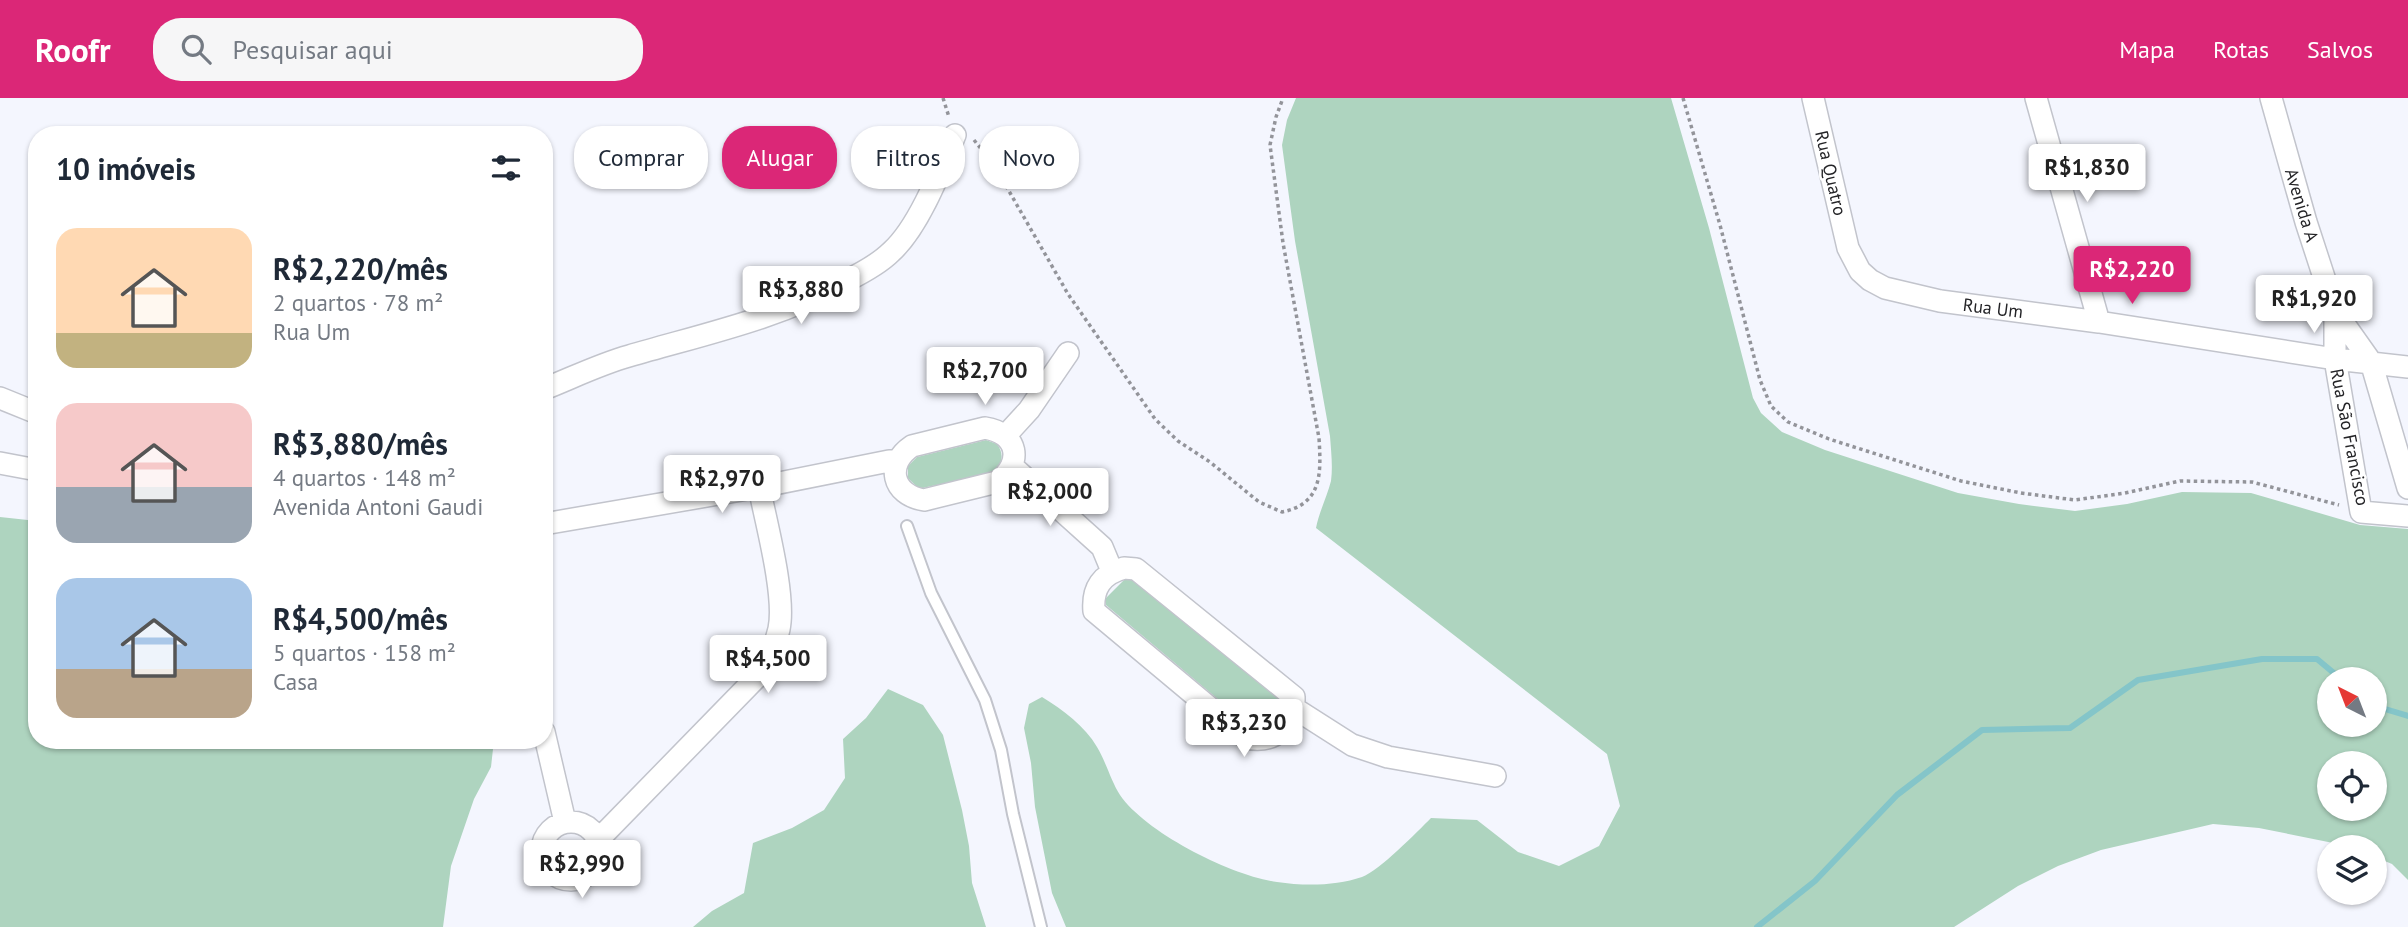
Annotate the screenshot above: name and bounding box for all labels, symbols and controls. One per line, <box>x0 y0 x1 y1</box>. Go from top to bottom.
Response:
search box <box>153 18 643 81</box>
text: Roofr <box>35 28 111 71</box>
icon: search <box>177 30 215 68</box>
text: Pesquisar aqui <box>233 33 393 66</box>
text: Mapa <box>2119 34 2175 65</box>
text: Rotas <box>2213 34 2269 65</box>
text: Salvos <box>2307 34 2373 65</box>
chip: Comprar <box>574 126 708 189</box>
chip: Alugar <box>722 126 837 189</box>
chip: Filtros <box>851 126 965 189</box>
chip: Novo <box>979 126 1079 189</box>
street label: Rua Quatro <box>1810 128 1852 218</box>
pin: R$1,830 <box>2022 144 2152 204</box>
text: 10 imóveis <box>56 149 196 188</box>
icon: filters <box>487 149 525 187</box>
text: R$1,830 <box>2045 152 2129 181</box>
street label: Avenida A <box>2280 165 2324 245</box>
pin: R$2,220 <box>2067 246 2197 306</box>
text: R$2,220/mês <box>273 249 448 288</box>
text: R$2,220 <box>2090 254 2174 283</box>
icon: home <box>112 256 196 340</box>
pin: R$3,880 <box>736 266 866 326</box>
text: R$3,880 <box>759 274 843 303</box>
pin: R$1,920 <box>2249 275 2379 335</box>
text: R$1,920 <box>2272 283 2356 312</box>
text: 2 quartos · 78 m² <box>273 288 443 317</box>
street label: Rua Um <box>1962 293 2024 323</box>
text: Rua Um <box>273 317 350 346</box>
pin: R$2,700 <box>920 348 1050 407</box>
text: R$2,700 <box>943 355 1027 384</box>
street label: Rua São Francisco <box>2325 367 2375 507</box>
text: R$3,880/mês <box>273 424 448 463</box>
icon: home <box>112 431 196 515</box>
pin: R$2,970 <box>657 456 787 515</box>
text: 4 quartos · 148 m² <box>273 463 456 492</box>
text: R$2,970 <box>680 463 764 492</box>
pin: R$2,000 <box>985 468 1115 528</box>
text: R$2,000 <box>1008 476 1092 505</box>
text: Avenida Antoni Gaudi <box>273 492 483 521</box>
text: R$4,500/mês <box>273 599 448 638</box>
icon: home <box>112 606 196 690</box>
pin: R$4,500 <box>703 636 833 695</box>
text: 5 quartos · 158 m² <box>273 638 456 667</box>
text: R$4,500 <box>726 643 810 672</box>
text: Casa <box>273 667 318 696</box>
north arrow <box>2317 667 2387 737</box>
map controls <box>2317 667 2387 905</box>
pin: R$3,230 <box>1179 700 1309 759</box>
text: R$3,230 <box>1202 707 1286 736</box>
button: locate <box>2317 751 2387 821</box>
button: layers <box>2317 835 2387 905</box>
pin: R$2,990 <box>517 840 647 900</box>
text: R$2,990 <box>540 848 624 877</box>

